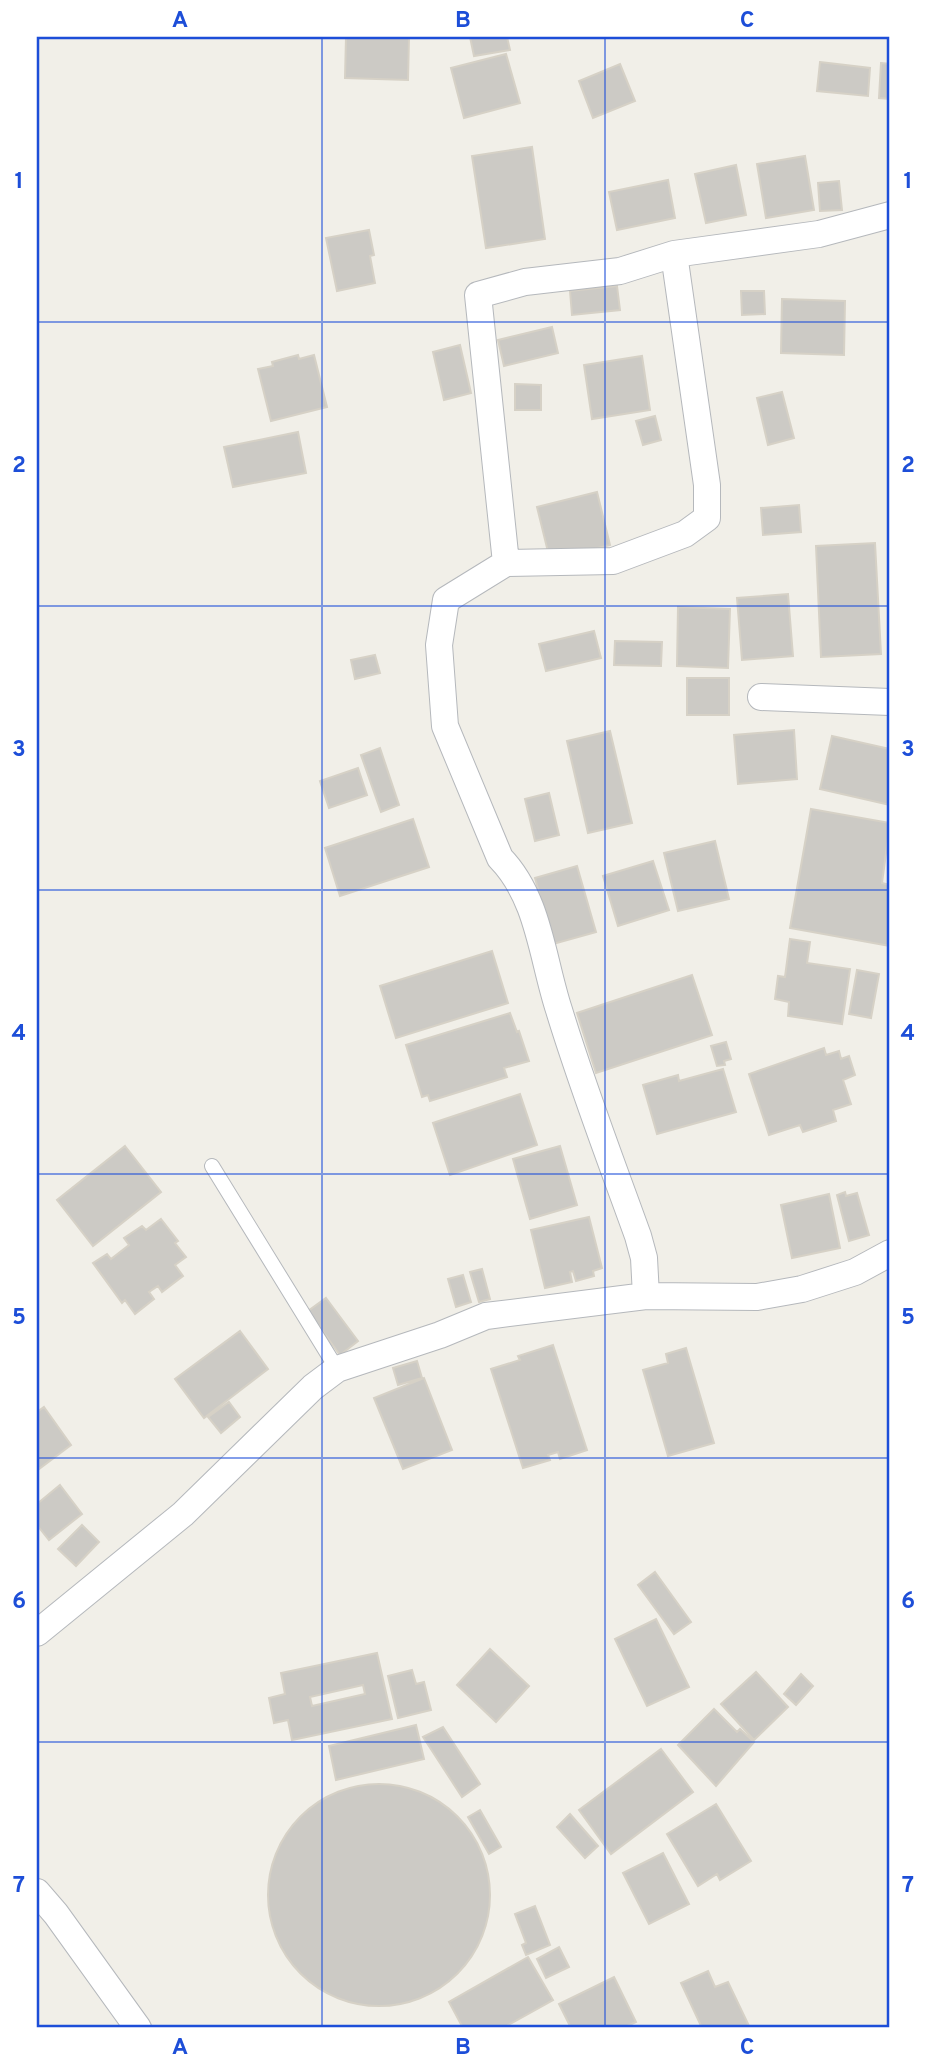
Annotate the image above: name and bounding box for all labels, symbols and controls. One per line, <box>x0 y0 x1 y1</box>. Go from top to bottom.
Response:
text: A <box>172 7 188 36</box>
text: B <box>455 7 471 36</box>
text: C <box>740 7 754 36</box>
text: 1 <box>14 168 24 197</box>
text: 1 <box>903 168 913 197</box>
text: 2 <box>12 452 26 481</box>
text: 2 <box>901 452 915 481</box>
text: 3 <box>12 736 26 765</box>
text: 3 <box>901 736 915 765</box>
text: 4 <box>12 1020 26 1049</box>
text: 4 <box>901 1020 915 1049</box>
text: 5 <box>12 1304 26 1333</box>
text: 5 <box>901 1304 915 1333</box>
text: 6 <box>12 1588 26 1617</box>
text: 6 <box>901 1588 915 1617</box>
text: 7 <box>13 1872 25 1901</box>
text: 7 <box>902 1872 914 1901</box>
text: A <box>172 2034 188 2063</box>
text: B <box>455 2034 471 2063</box>
text: C <box>740 2034 754 2063</box>

